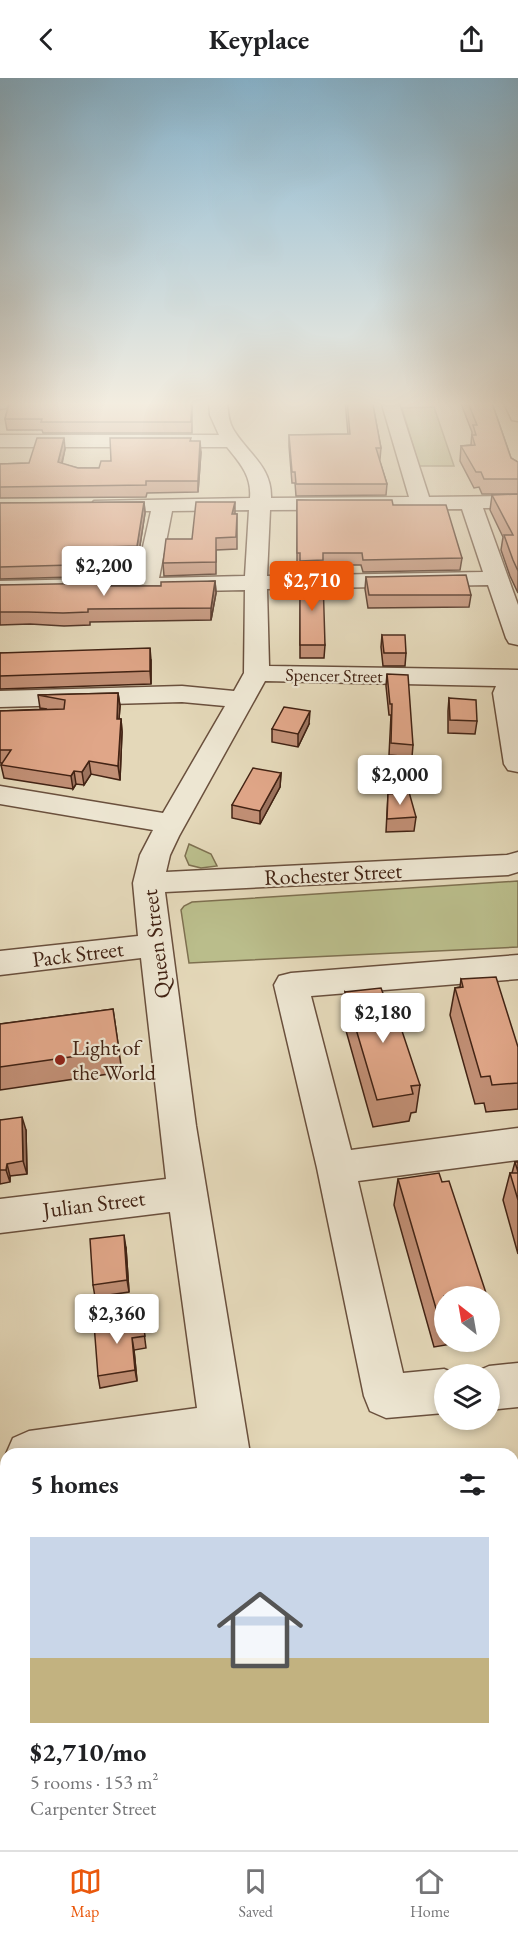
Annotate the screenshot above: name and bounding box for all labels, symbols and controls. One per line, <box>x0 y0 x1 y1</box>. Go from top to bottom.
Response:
text: Keyplace <box>209 22 309 57</box>
icon: back <box>30 23 63 56</box>
icon: share <box>455 23 488 56</box>
pin: $2,200 <box>55 546 153 597</box>
text: $2,200 <box>76 552 132 578</box>
pin: $2,710 <box>263 561 361 612</box>
text: $2,710 <box>284 567 340 593</box>
street label: Spencer Street <box>285 663 383 687</box>
pin: $2,000 <box>351 755 449 806</box>
text: $2,000 <box>372 761 428 787</box>
street label: Rochester Street <box>263 856 403 892</box>
street label: Queen Street <box>135 888 177 1000</box>
street label: Pack Street <box>31 934 125 974</box>
pin: $2,180 <box>334 993 432 1044</box>
text: $2,180 <box>355 999 411 1025</box>
place label: Light of the World <box>72 1033 157 1087</box>
marker: Light of the World <box>53 1053 67 1067</box>
street label: Julian Street <box>39 1183 147 1225</box>
north arrow <box>434 1286 500 1352</box>
map controls <box>434 1286 500 1430</box>
pin: $2,360 <box>68 1294 166 1345</box>
text: $2,360 <box>89 1300 145 1326</box>
button: layers <box>434 1364 500 1430</box>
text: 5 homes <box>30 1467 119 1501</box>
icon: filters <box>456 1468 489 1501</box>
icon: home <box>206 1576 314 1684</box>
text: $2,710/mo <box>30 1735 146 1769</box>
text: 5 rooms · 153 m² <box>30 1769 158 1795</box>
text: Carpenter Street <box>30 1795 156 1821</box>
tab: Map <box>69 1865 102 1922</box>
tab: Saved <box>239 1865 273 1922</box>
tab: Home <box>410 1865 449 1922</box>

